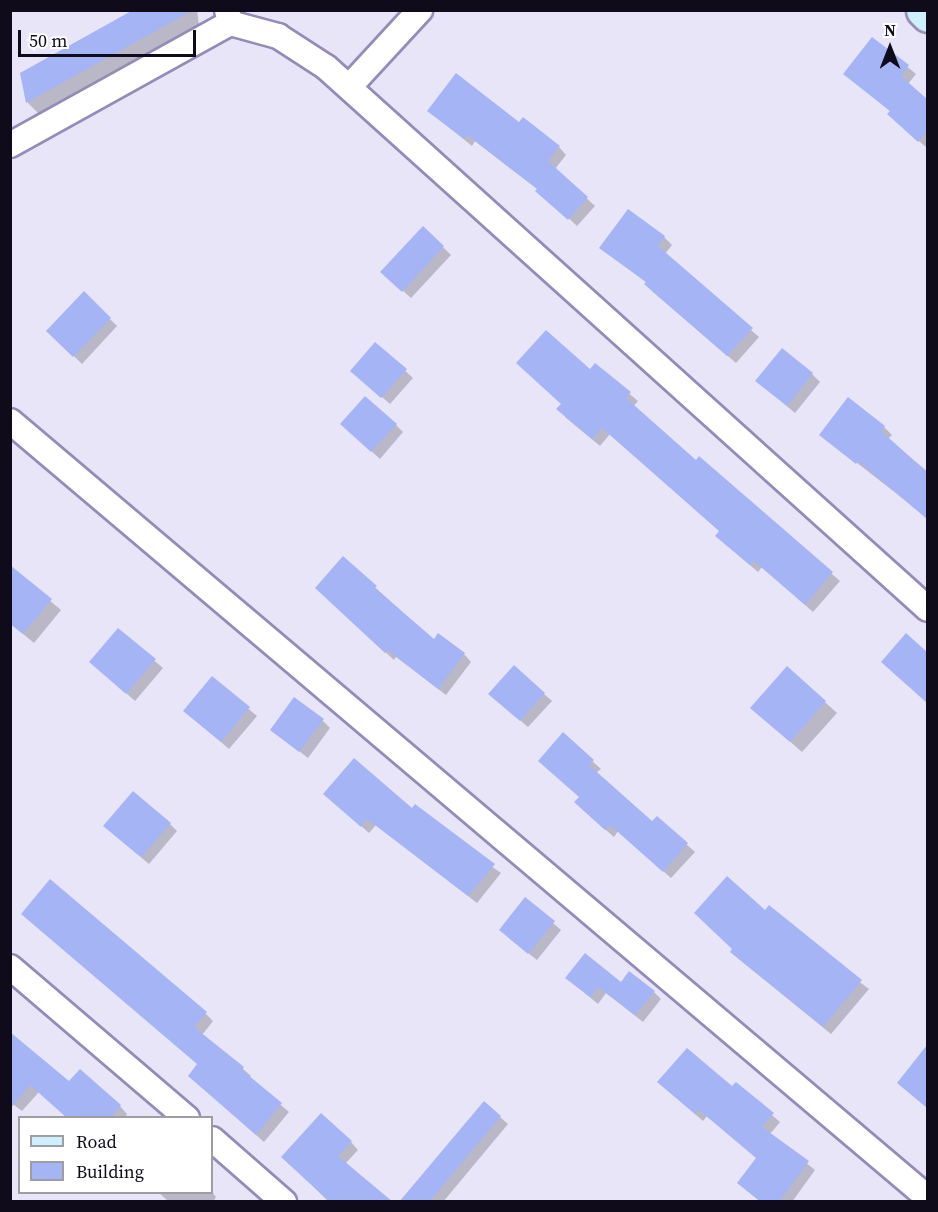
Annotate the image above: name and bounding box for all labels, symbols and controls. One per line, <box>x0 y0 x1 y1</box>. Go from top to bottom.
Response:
scale bar <box>21 18 200 56</box>
north arrow <box>860 18 920 78</box>
text: N <box>884 19 896 41</box>
text: 50 m <box>29 28 67 53</box>
legend <box>18 1116 213 1194</box>
text: Road <box>76 1129 117 1154</box>
text: Building <box>76 1159 144 1184</box>

